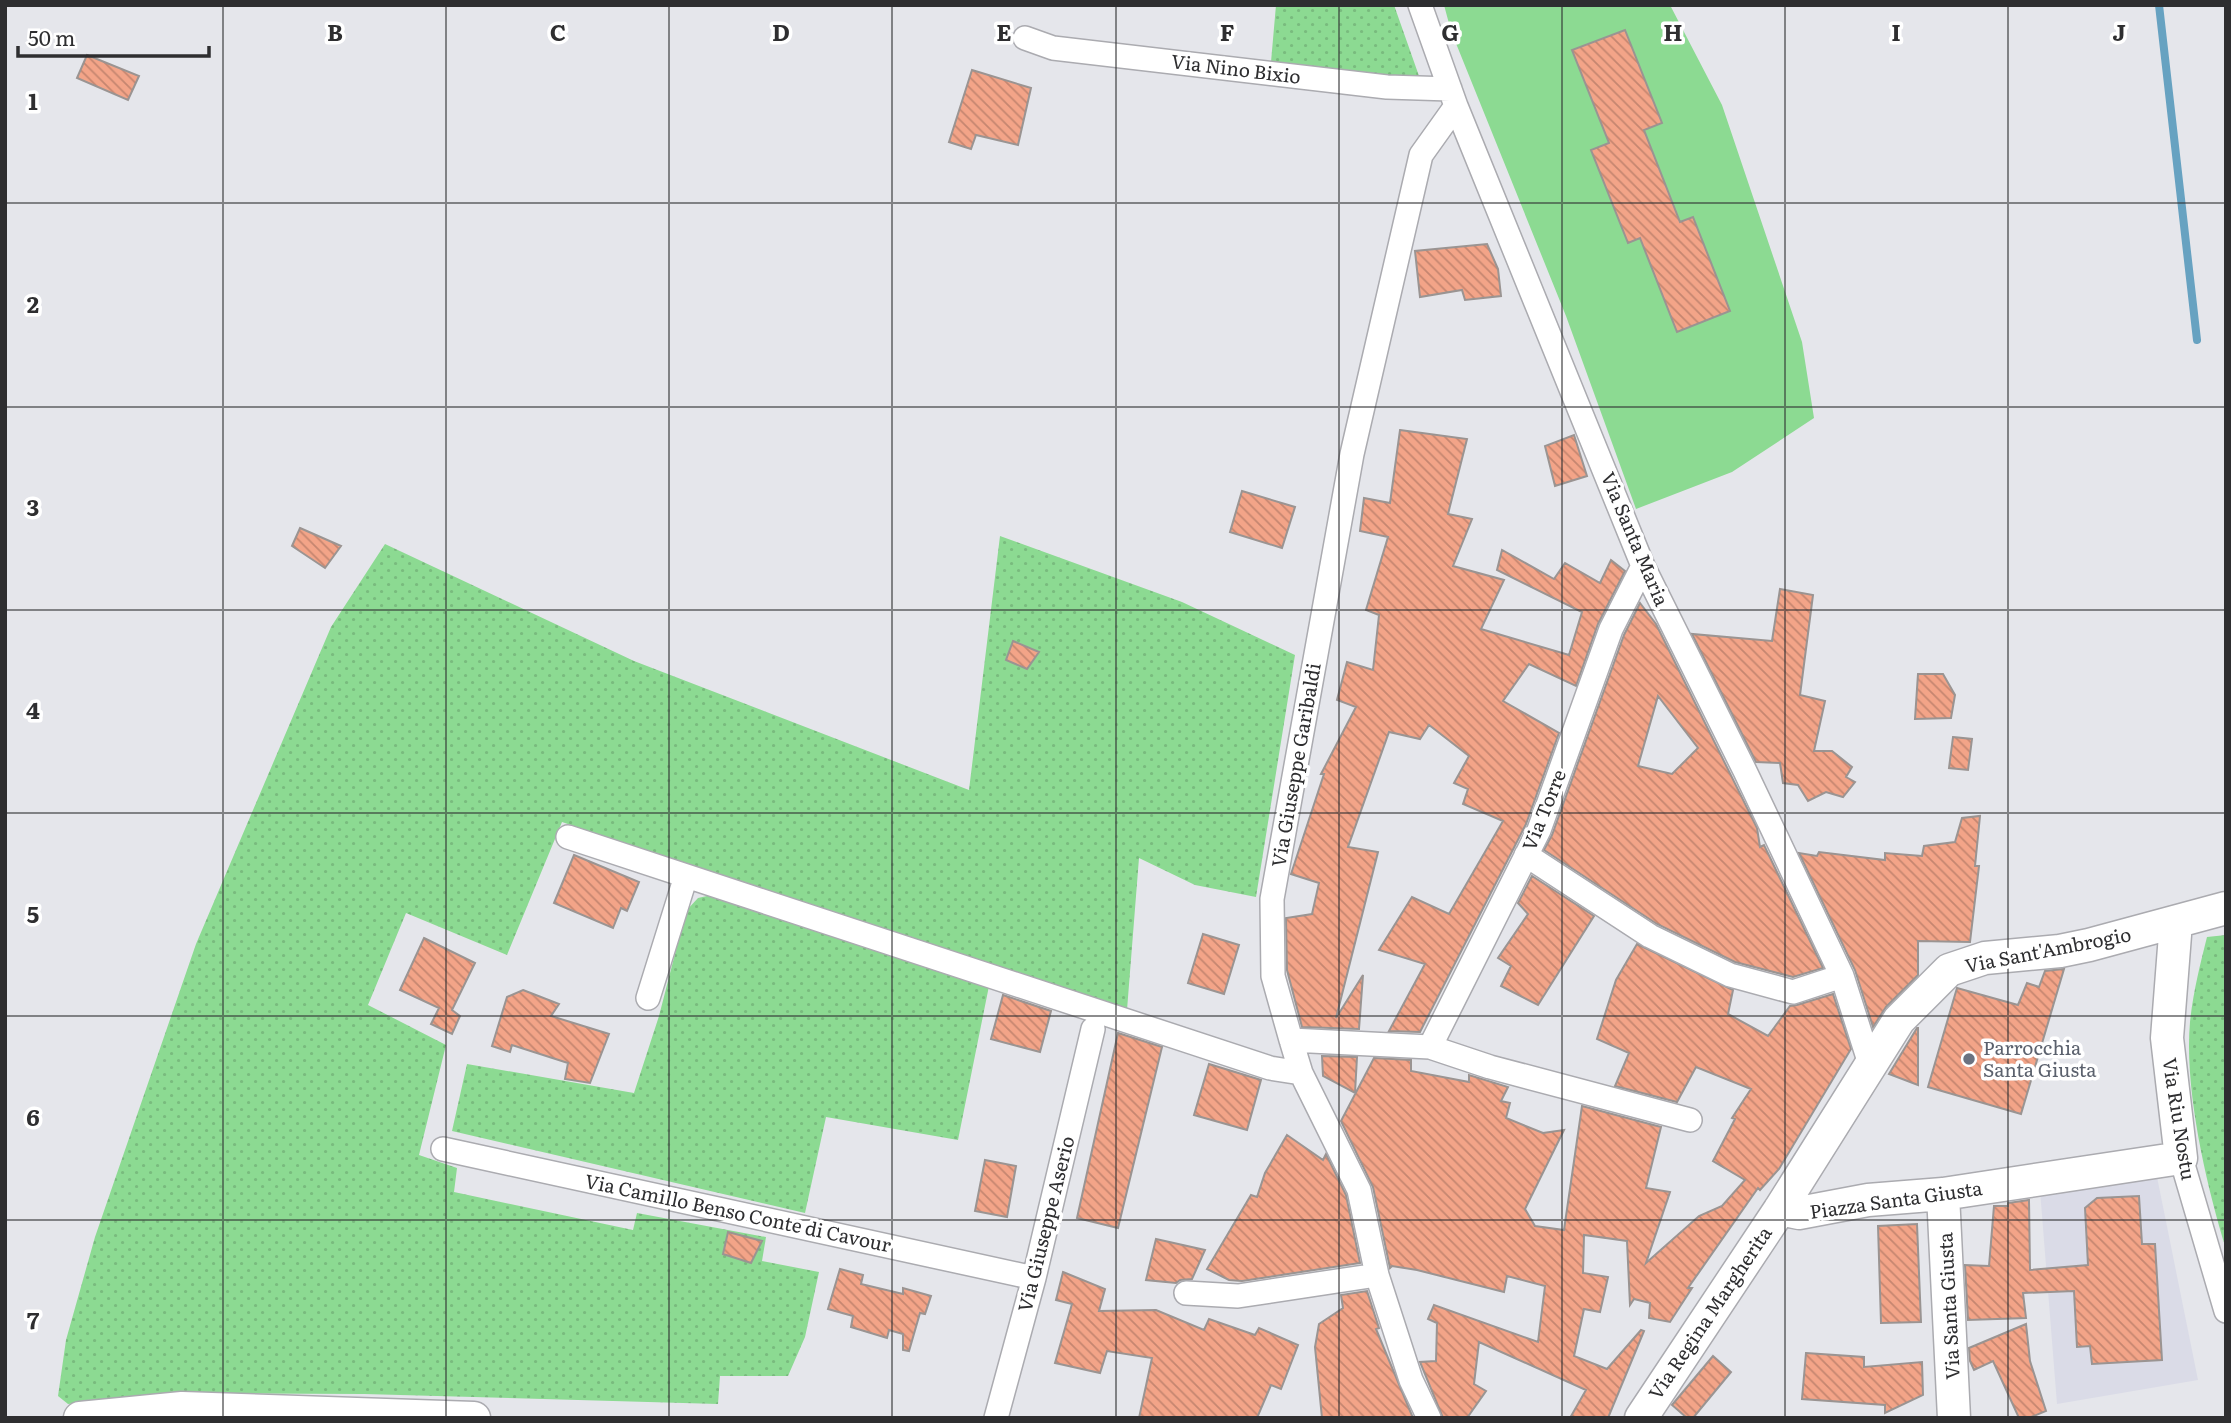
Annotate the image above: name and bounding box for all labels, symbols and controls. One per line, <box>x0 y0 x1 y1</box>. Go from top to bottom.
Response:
scale bar <box>18 14 208 58</box>
text: B <box>327 14 343 48</box>
text: C <box>550 14 566 48</box>
text: D <box>772 14 790 48</box>
text: E <box>996 14 1012 48</box>
text: F <box>1220 14 1235 48</box>
text: G <box>1441 14 1459 48</box>
text: H <box>1663 14 1683 48</box>
text: I <box>1891 14 1901 48</box>
text: J <box>2112 14 2126 48</box>
text: 50 m <box>28 21 75 52</box>
street label: Via Nino Bixio <box>1170 46 1302 90</box>
text: 1 <box>28 83 38 117</box>
text: 2 <box>27 286 39 320</box>
street label: Via Santa Maria <box>1595 467 1677 611</box>
text: 3 <box>27 489 39 523</box>
street label: Via Giuseppe Garibaldi <box>1263 660 1327 869</box>
text: 4 <box>26 692 40 726</box>
street label: Via Torre <box>1514 765 1572 854</box>
text: 5 <box>27 896 39 930</box>
street label: Via Sant'Ambrogio <box>1962 919 2133 979</box>
place label: Parrocchia Santa Giusta <box>1983 1033 2097 1083</box>
marker: Parrocchia Santa Giusta <box>1961 1051 1977 1067</box>
street label: Via Riu Nostu <box>2156 1056 2203 1182</box>
text: 6 <box>26 1099 40 1133</box>
street label: Via Giuseppe Aserio <box>1010 1133 1080 1315</box>
street label: Via Camillo Benso Conte di Cavour <box>583 1166 894 1258</box>
street label: Piazza Santa Giusta <box>1808 1173 1985 1225</box>
street label: Via Regina Margherita <box>1641 1220 1778 1405</box>
street label: Via Santa Giusta <box>1930 1231 1966 1381</box>
text: 7 <box>27 1302 40 1336</box>

